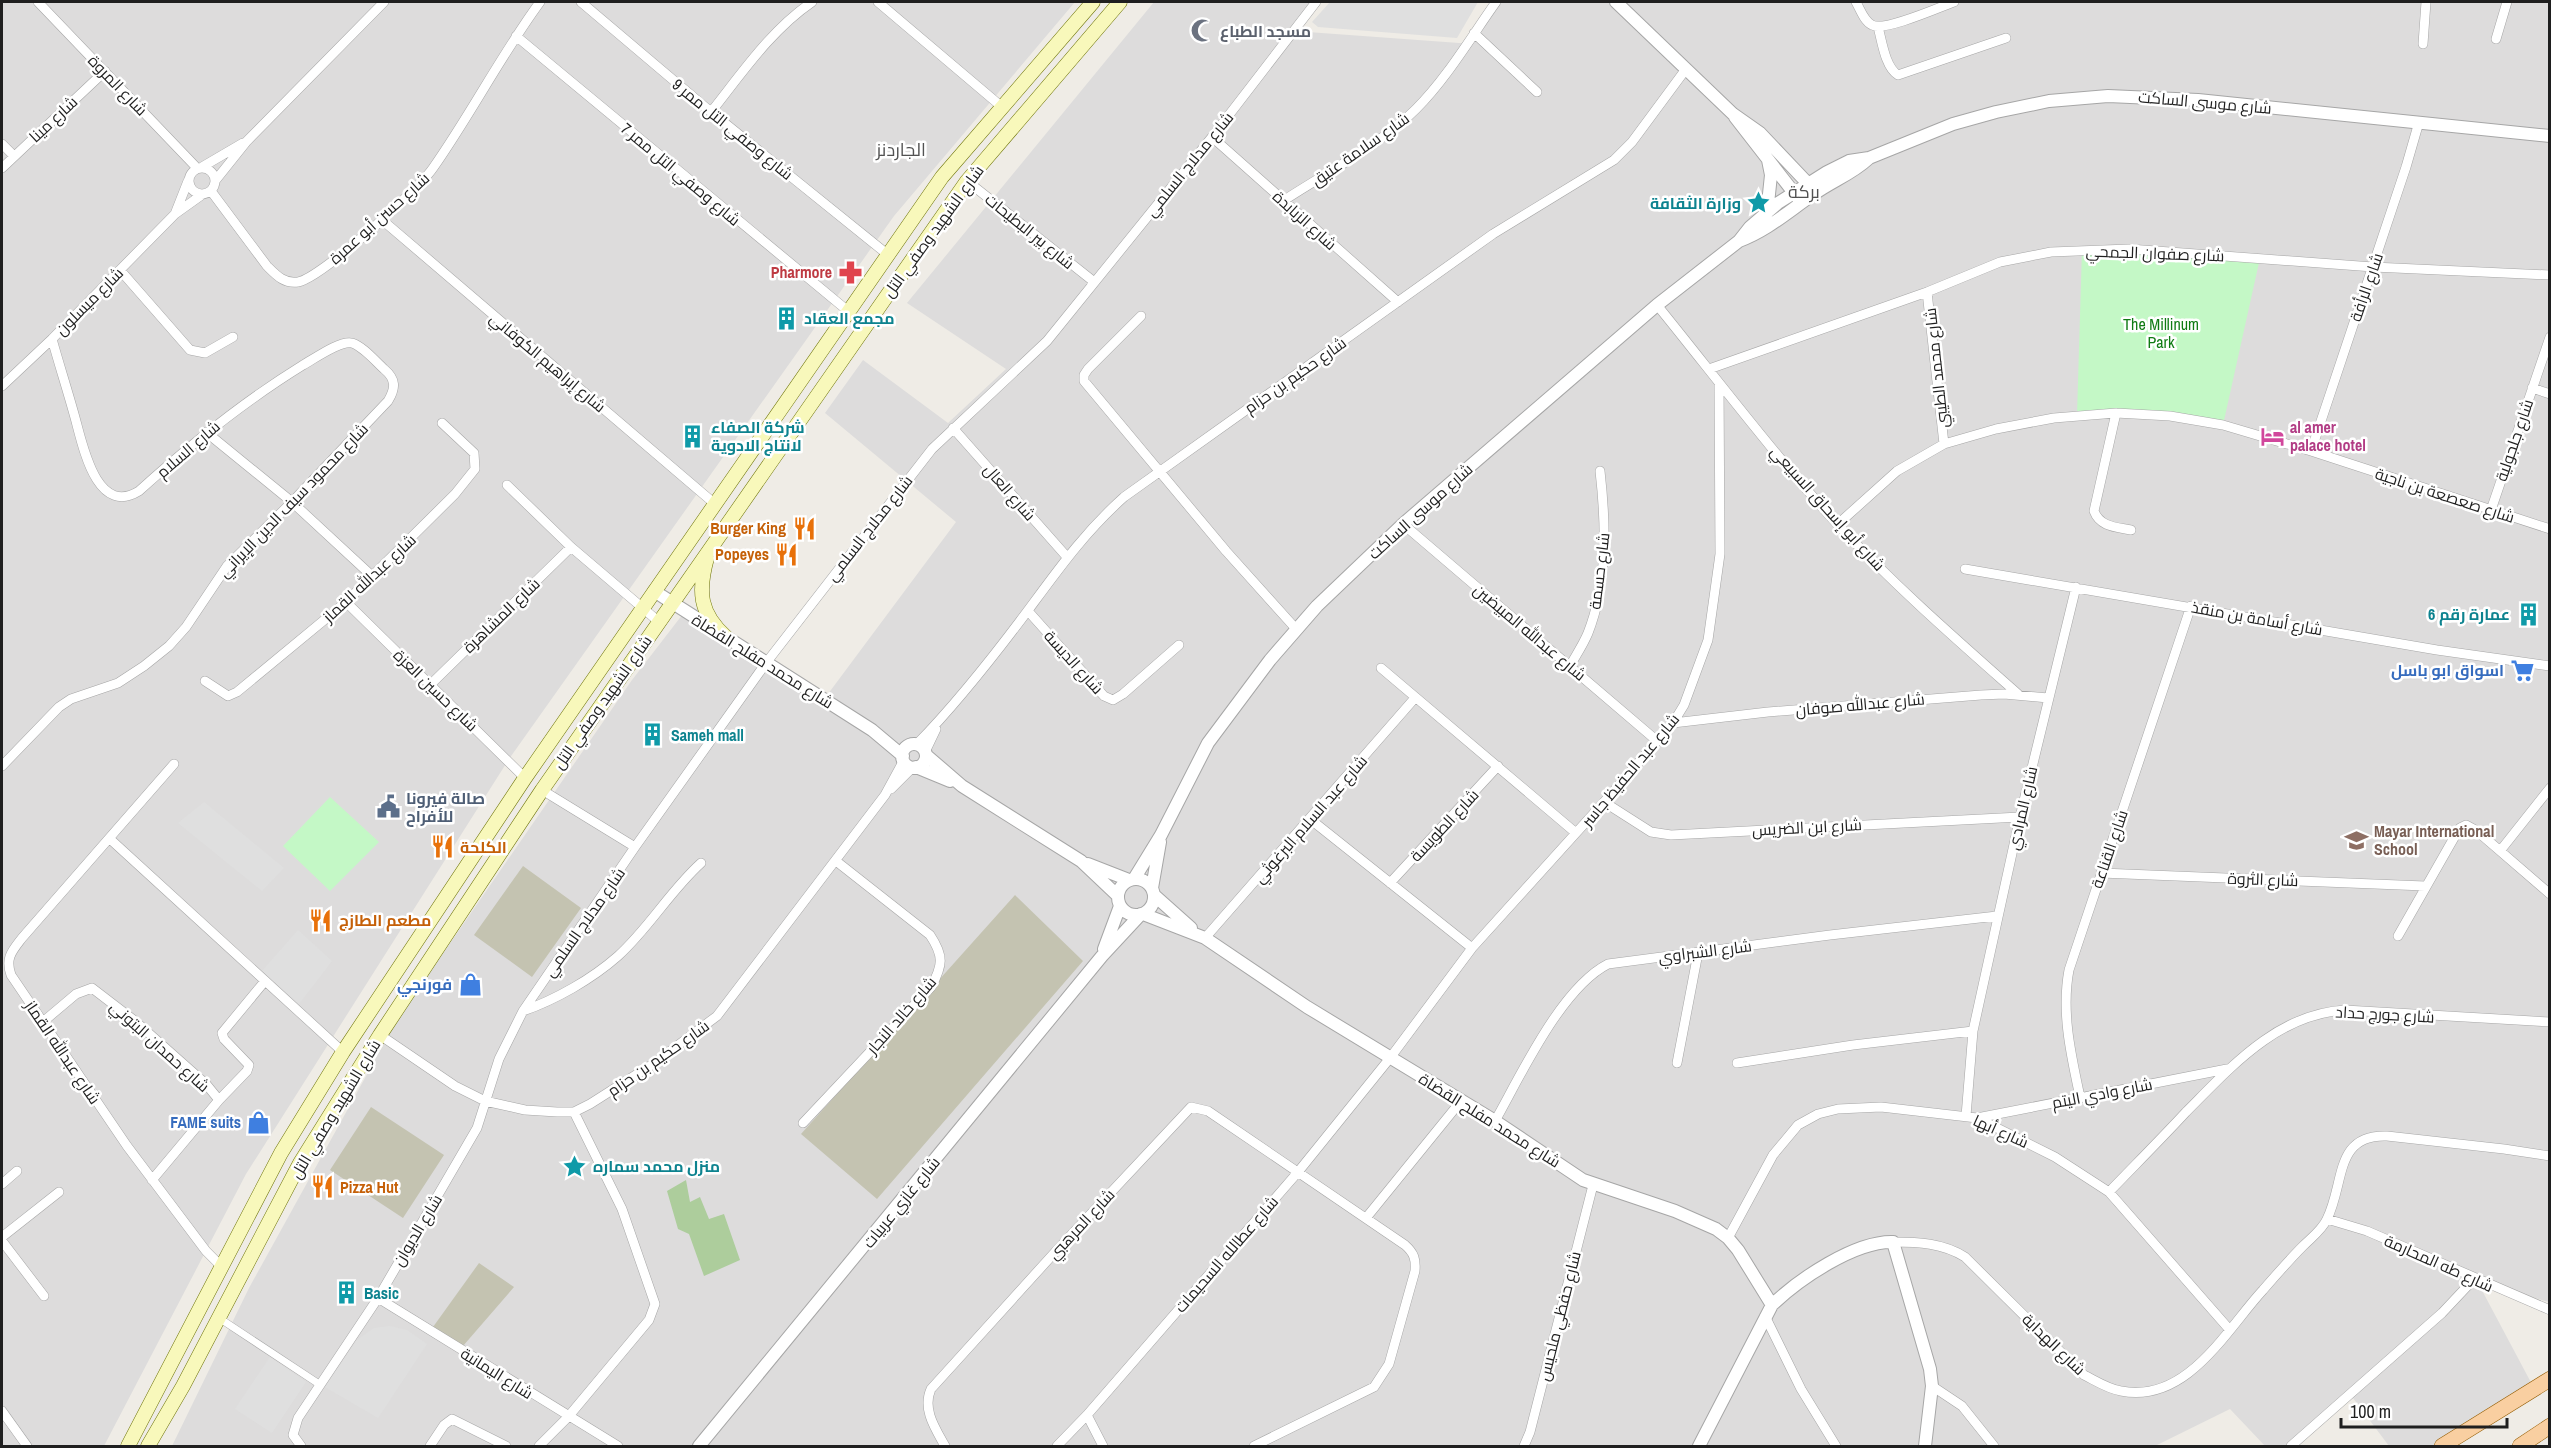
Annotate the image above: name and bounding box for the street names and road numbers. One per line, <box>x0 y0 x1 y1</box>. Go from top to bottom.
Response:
street label: شارع المروة <box>83 50 153 121</box>
street label: شارع وصفي التل ممر 9 <box>666 73 798 187</box>
street label: شارع موسى الساكت <box>2137 85 2273 120</box>
street label: شارع مينا <box>24 91 83 148</box>
street label: شارع مدلاج السلمي <box>1140 107 1240 223</box>
street label: شارع سلامة عتيق <box>1307 107 1414 192</box>
street label: شارع وصفي التل ممر 7 <box>615 118 745 233</box>
street label: شارع الشهيد وصفي التل <box>877 160 991 304</box>
street label: شارع حسن أبو عمرة <box>324 167 434 270</box>
street label: شارع الزبابدة <box>1268 185 1342 255</box>
street label: شارع بير البطيحات <box>980 188 1079 275</box>
street label: شارع صفوان الجمحي <box>2085 240 2225 269</box>
street label: شارع الرأفة <box>2344 250 2389 325</box>
street label: شارع ميسلون <box>50 262 129 341</box>
street label: شارع محمد الطيبي <box>1919 306 1956 429</box>
street label: شارع إبراهيم الكوفاني <box>483 307 611 419</box>
street label: شارع حكيم بن حزام <box>1240 332 1351 419</box>
street label: شارع جلجولية <box>2490 396 2539 484</box>
street label: شارع السلام <box>151 415 225 484</box>
street label: شارع محمود سيف الدين الإيراني <box>213 418 375 584</box>
street label: شارع أبو إسحاق السبيعي <box>1764 441 1890 577</box>
street label: شارع موسى الساكت <box>1363 458 1478 565</box>
street label: شارع العال <box>978 459 1041 526</box>
street label: شارع صعصعة بن ناجية <box>2372 462 2518 529</box>
street label: شارع مدلاج السلمي <box>821 470 920 587</box>
street label: شارع عبدالله القماز <box>317 529 421 629</box>
street label: شارع حسمة <box>1583 531 1616 611</box>
street label: شارع المشاهرة <box>458 573 545 658</box>
street label: شارع عبدالله المبيضين <box>1468 578 1591 686</box>
street label: شارع أسامة بن منقذ <box>2189 596 2324 641</box>
street label: شارع محمد مفلح القضاة <box>687 608 838 714</box>
street label: شارع الديسة <box>1039 625 1109 699</box>
street label: شارع الشهيد وصفي التل <box>547 631 659 775</box>
street label: شارع حسين العزة <box>388 644 483 737</box>
street label: شارع عبدالله صوفان <box>1794 687 1926 722</box>
street label: شارع عبد الحفيظ جاسر <box>1575 709 1685 833</box>
street label: شارع عبد السلام البرغوثي <box>1248 750 1374 890</box>
street label: شارع المرادي <box>2002 764 2045 853</box>
street label: شارع الطويسة <box>1405 784 1484 867</box>
street label: شارع القناعة <box>2085 807 2134 892</box>
street label: شارع ابن الضريس <box>1751 813 1863 842</box>
street label: شارع مدلاج السلمي <box>538 863 632 983</box>
street label: شارع الثروة <box>2227 867 2299 892</box>
street label: شارع الشبراوي <box>1657 934 1753 971</box>
street label: شارع خالد النجار <box>860 971 942 1060</box>
street label: شارع عبدالله القماز <box>19 995 106 1109</box>
street label: شارع حمدان البتوني <box>103 995 215 1099</box>
street label: شارع جورج حداد <box>2335 1000 2435 1029</box>
street label: شارع حكيم بن حزام <box>603 1015 714 1102</box>
street label: شارع الشهيد وصفي التل <box>285 1035 388 1184</box>
street label: شارع محمد مفلح القضاة <box>1414 1067 1565 1173</box>
street label: شارع وادي اليتم <box>2050 1072 2155 1116</box>
street label: شارع أبها <box>1969 1109 2032 1154</box>
street label: شارع غازي عربيات <box>857 1152 947 1254</box>
street label: شارع المرهبي <box>1042 1184 1122 1266</box>
street label: شارع الديوان <box>387 1190 448 1271</box>
street label: شارع عطالله السحيمات <box>1169 1191 1284 1318</box>
street label: شارع طه المحارمة <box>2381 1229 2497 1298</box>
street label: شارع حفظي ملحيس <box>1532 1249 1589 1384</box>
street label: شارع الهداية <box>2017 1308 2091 1381</box>
street label: شارع اليمانية <box>456 1342 538 1405</box>

